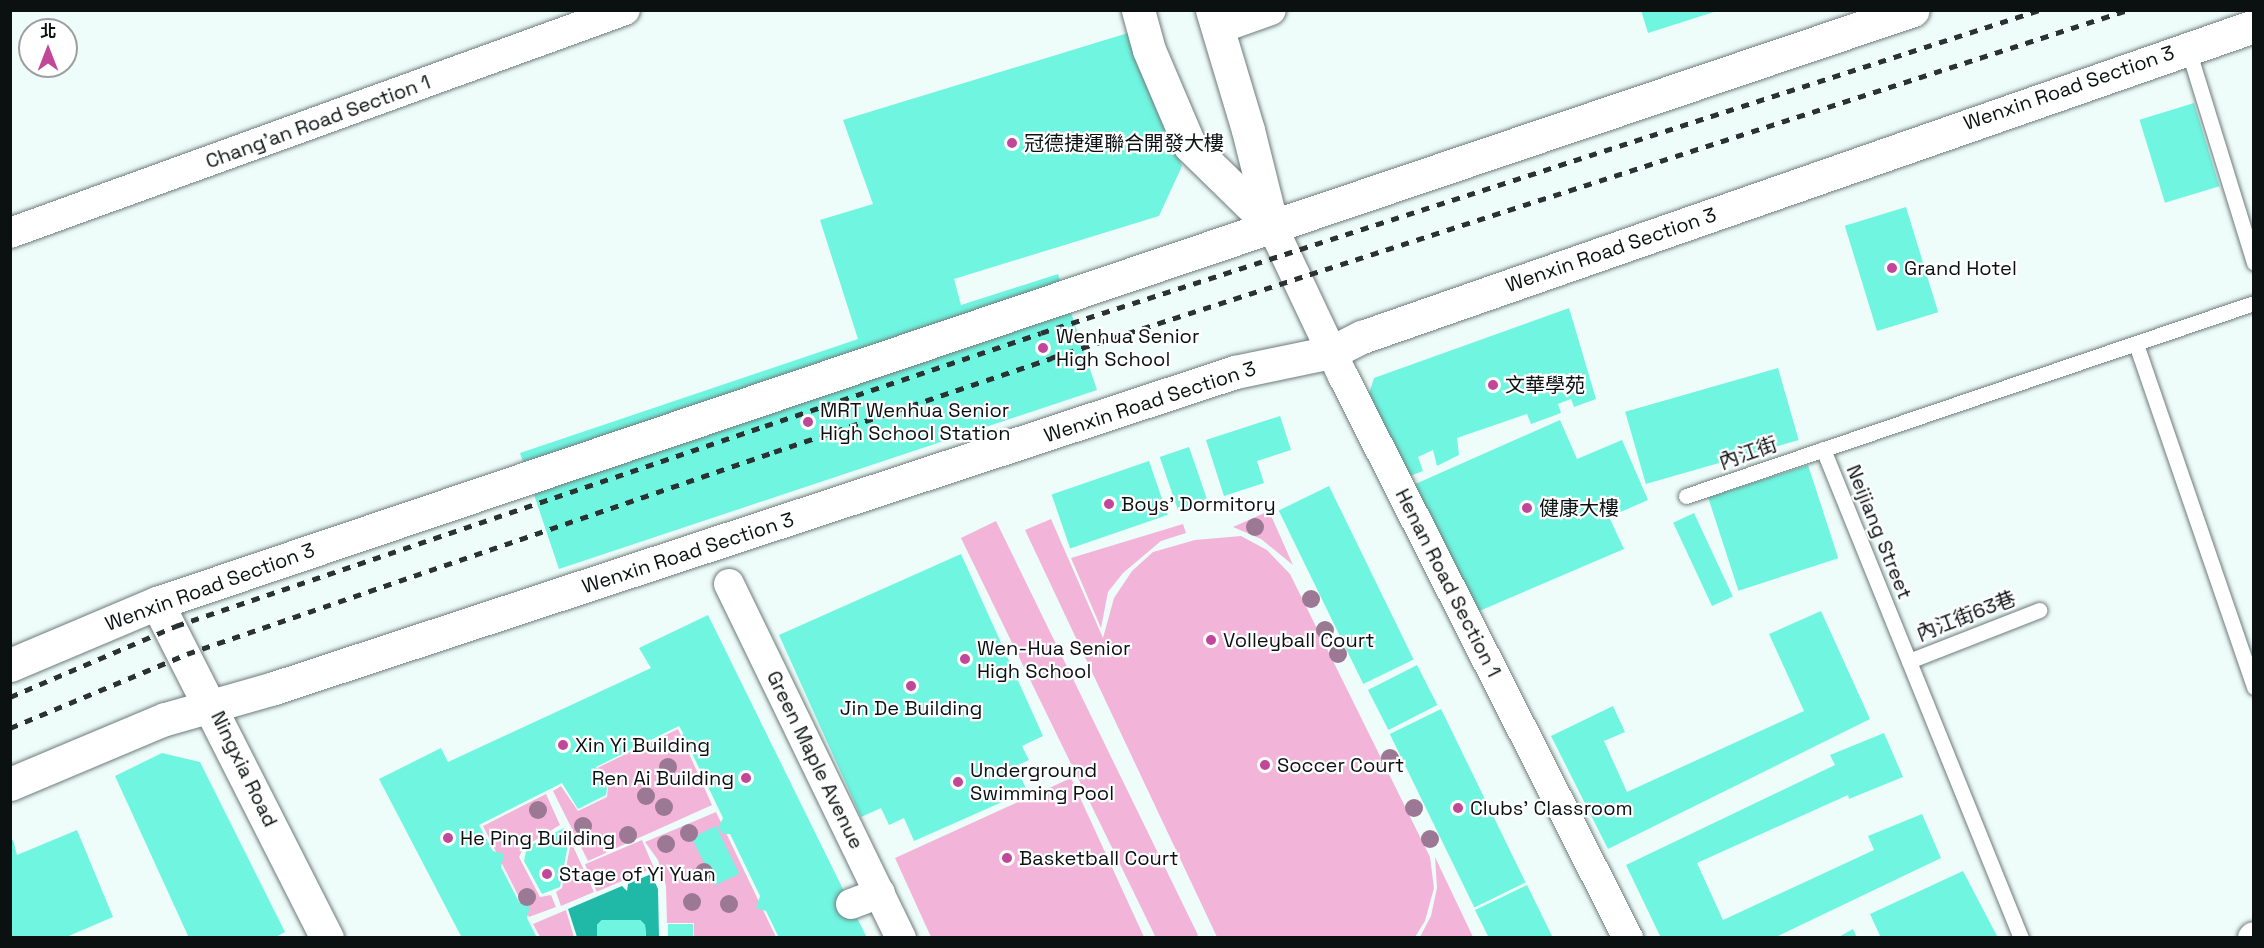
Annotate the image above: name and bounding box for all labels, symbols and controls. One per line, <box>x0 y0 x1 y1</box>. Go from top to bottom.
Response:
north arrow <box>18 18 78 78</box>
text: 北 <box>40 21 56 42</box>
street label: Wenxin Road Section 3 <box>1960 41 2178 135</box>
street label: Chang’an Road Section 1 <box>202 70 434 174</box>
place label: 冠德捷運聯合開發大樓 <box>1024 131 1224 155</box>
marker: 冠德捷運聯合開發大樓 <box>1005 136 1019 150</box>
street label: Wenxin Road Section 3 <box>1502 203 1720 297</box>
place label: Grand Hotel <box>1904 256 2017 280</box>
marker: Grand Hotel <box>1885 261 1899 275</box>
place label: Wenhua Senior High School <box>1056 324 1199 371</box>
marker: Wenhua Senior High School <box>1034 339 1052 357</box>
street label: Wenxin Road Section 3 <box>1041 356 1259 448</box>
place label: 文華學苑 <box>1505 373 1585 397</box>
marker: 文華學苑 <box>1486 378 1500 392</box>
place label: MRT Wenhua Senior High School Station <box>820 398 1010 445</box>
marker: MRT Wenhua Senior High School Station <box>801 415 815 429</box>
street label: 內江街 <box>1716 432 1780 474</box>
street label: Neijiang Street <box>1841 461 1917 603</box>
street label: Henan Road Section 1 <box>1390 485 1506 681</box>
place label: Boys' Dormitory <box>1121 492 1276 516</box>
place label: 健康大樓 <box>1539 496 1619 520</box>
marker: Boys' Dormitory <box>1102 497 1116 511</box>
marker: 健康大樓 <box>1520 501 1534 515</box>
street label: Wenxin Road Section 3 <box>579 507 797 599</box>
street label: Wenxin Road Section 3 <box>102 538 318 636</box>
street label: 內江街63巷 <box>1913 586 2019 646</box>
place label: Volleyball Court <box>1223 628 1374 652</box>
marker: Volleyball Court <box>1204 633 1218 647</box>
place label: Wen-Hua Senior High School <box>977 636 1131 683</box>
marker: Wen-Hua Senior High School <box>958 652 972 666</box>
street label: Green Maple Avenue <box>761 667 869 853</box>
marker: Jin De Building <box>904 679 918 693</box>
place label: Jin De Building <box>840 696 982 720</box>
street label: Ningxia Road <box>206 707 282 831</box>
place label: Xin Yi Building <box>575 733 710 757</box>
marker: Xin Yi Building <box>556 738 570 752</box>
place label: Soccer Court <box>1277 753 1404 777</box>
marker: Soccer Court <box>1258 758 1272 772</box>
place label: Underground Swimming Pool <box>970 759 1114 806</box>
place label: Ren Ai Building <box>591 766 734 790</box>
marker: Ren Ai Building <box>739 771 753 785</box>
marker: Underground Swimming Pool <box>951 775 965 789</box>
place label: Clubs' Classroom <box>1470 796 1633 820</box>
marker: Clubs' Classroom <box>1451 801 1465 815</box>
place label: He Ping Building <box>460 826 615 850</box>
marker: He Ping Building <box>441 831 455 845</box>
place label: Basketball Court <box>1019 846 1179 870</box>
marker: Basketball Court <box>1000 851 1014 865</box>
place label: Stage of Yi Yuan <box>559 862 716 886</box>
marker: Stage of Yi Yuan <box>540 867 554 881</box>

